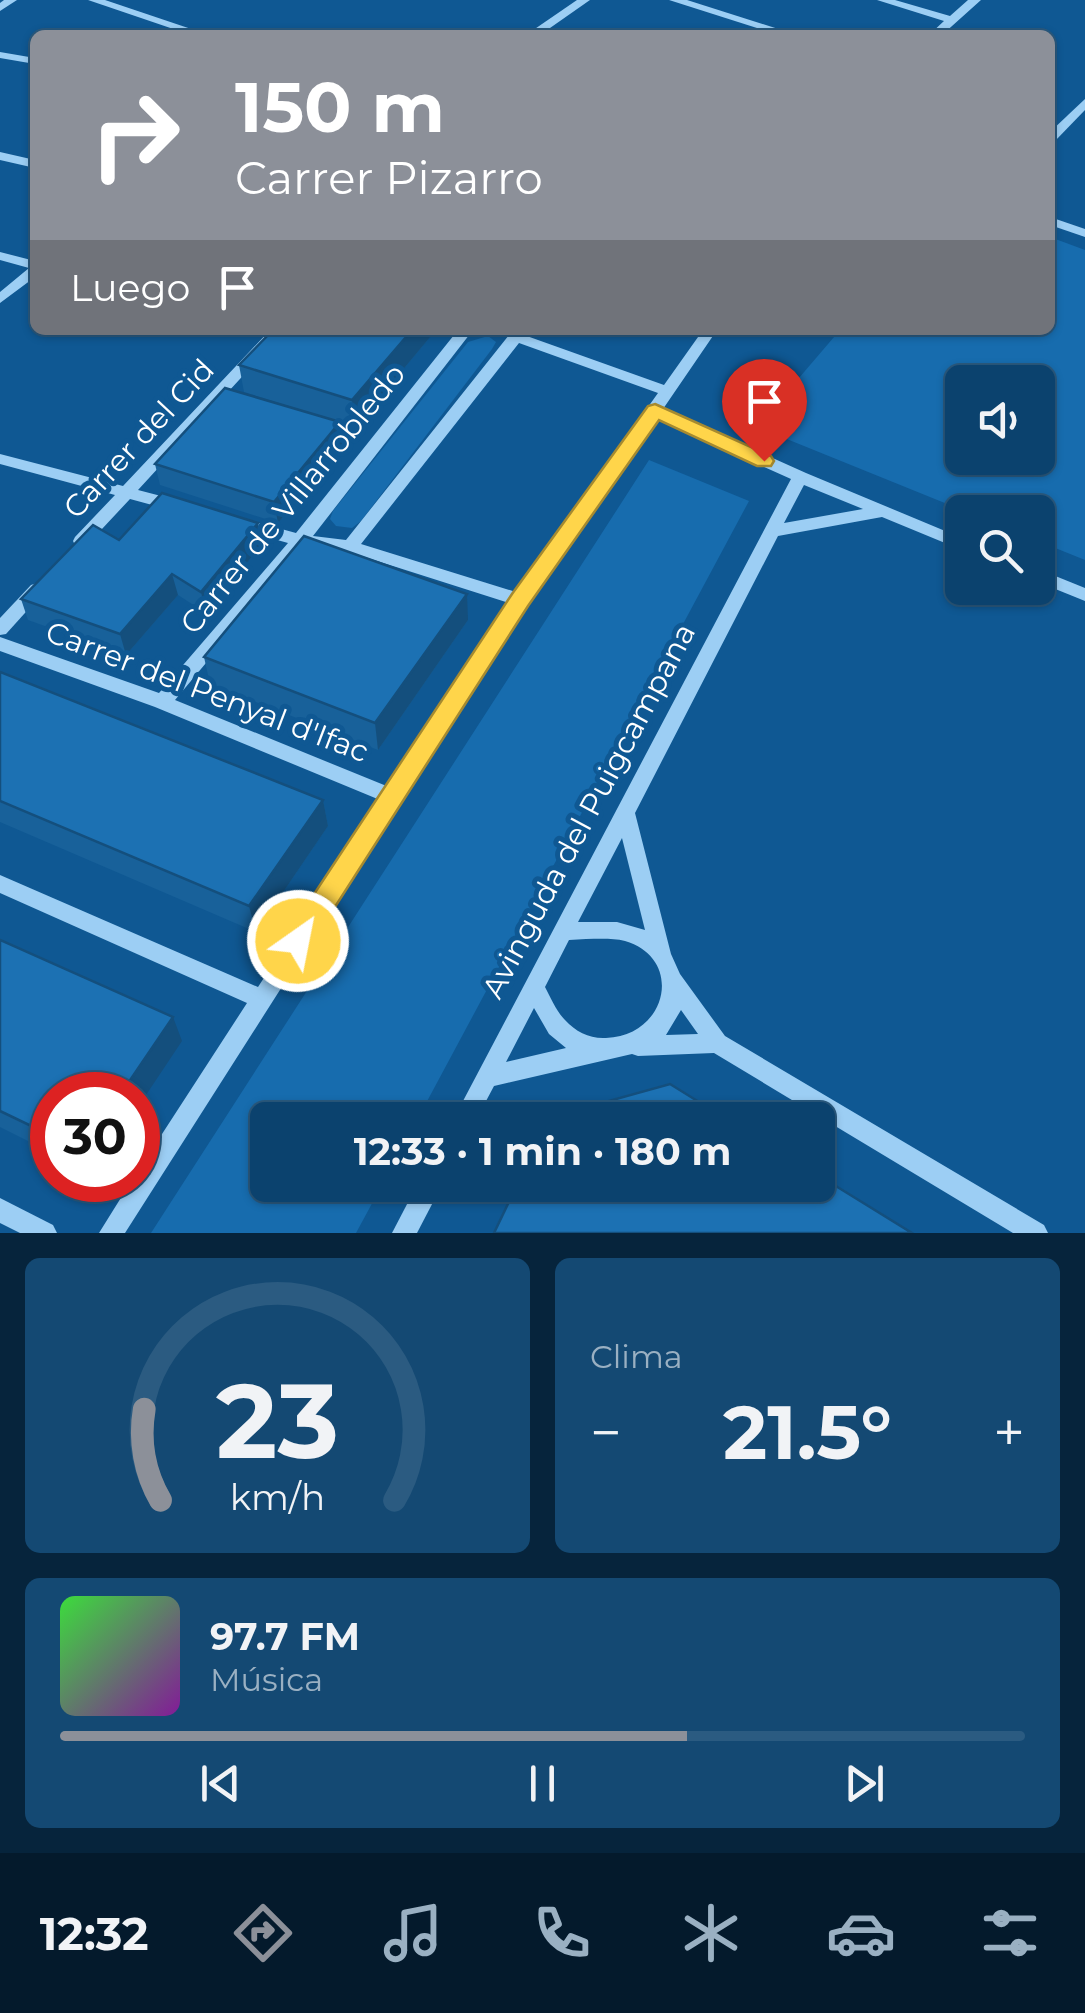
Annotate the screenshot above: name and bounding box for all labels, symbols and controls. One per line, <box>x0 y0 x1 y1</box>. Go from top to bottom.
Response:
text: 150 m <box>235 64 445 150</box>
icon: right <box>70 70 200 200</box>
text: Carrer Pizarro <box>235 150 543 205</box>
icon: arrive <box>210 260 265 315</box>
text: Luego <box>70 264 190 311</box>
street label: Carrer del Cid <box>55 351 222 526</box>
street label: Carrer de Villarrobledo <box>172 356 413 641</box>
pin <box>722 359 807 462</box>
map controls <box>945 365 1055 605</box>
button: sound <box>945 365 1055 475</box>
icon: arrive <box>737 374 792 429</box>
button: search <box>945 495 1055 605</box>
street label: Carrer del Penyal d'Ifac <box>41 613 374 770</box>
street label: Avinguda del Puigcampana <box>474 617 703 1004</box>
position arrow <box>246 889 350 993</box>
speed limit sign: 30 <box>30 1072 160 1202</box>
text: 12:33 · 1 min · 180 m <box>354 1128 731 1175</box>
text: Clima <box>590 1337 683 1376</box>
text: 23 <box>216 1357 339 1484</box>
text: 21.5° <box>723 1386 892 1478</box>
text: − <box>590 1399 622 1466</box>
text: + <box>993 1399 1025 1466</box>
text: km/h <box>230 1475 325 1519</box>
text: 97.7 FM <box>210 1613 360 1660</box>
text: Música <box>210 1660 323 1699</box>
icon: previous <box>193 1756 248 1811</box>
icon: pause <box>515 1756 570 1811</box>
icon: next <box>837 1756 892 1811</box>
icon: directions <box>228 1898 298 1968</box>
icon: music <box>378 1898 448 1968</box>
icon: phone <box>527 1898 597 1968</box>
icon: climate <box>676 1898 746 1968</box>
icon: car <box>826 1898 896 1968</box>
icon: filters <box>975 1898 1045 1968</box>
text: 12:32 <box>40 1906 149 1961</box>

